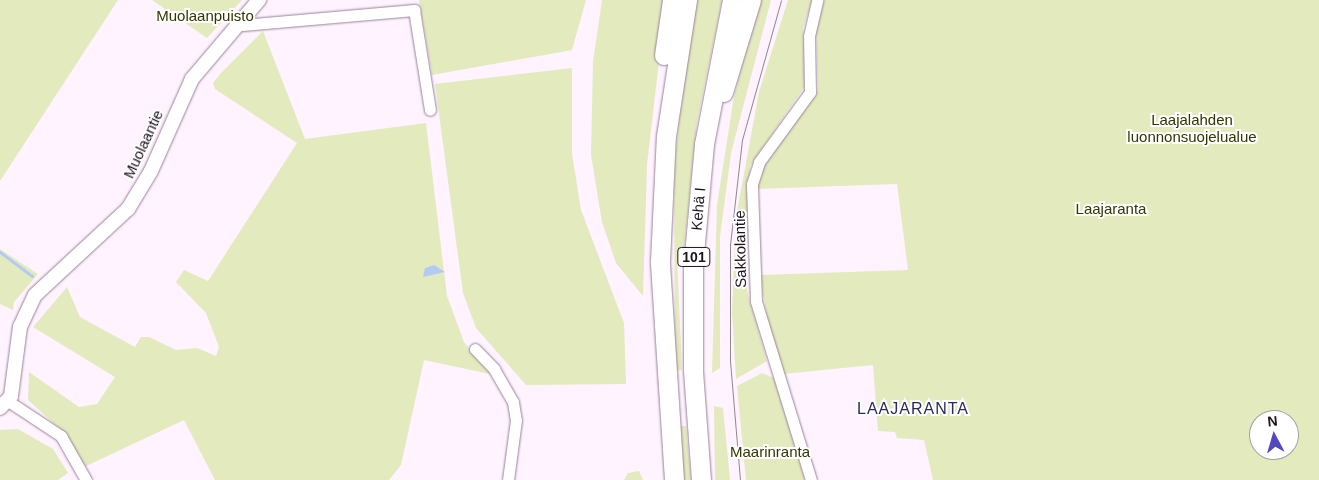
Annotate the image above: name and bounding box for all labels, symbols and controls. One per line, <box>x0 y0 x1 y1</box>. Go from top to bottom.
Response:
park label: Muolaanpuisto <box>156 7 254 25</box>
street label: Muolaantie <box>119 107 167 181</box>
park label: Laajalahden luonnonsuojelualue <box>1127 110 1257 145</box>
street label: Kehä I <box>687 187 709 231</box>
park label: Laajaranta <box>1076 200 1146 218</box>
street label: Sakkolantie <box>730 210 750 288</box>
road number: 101 <box>676 246 712 268</box>
district label: LAAJARANTA <box>856 399 970 419</box>
north arrow <box>1249 410 1299 460</box>
text: N <box>1267 413 1278 430</box>
park label: Maarinranta <box>730 443 810 461</box>

